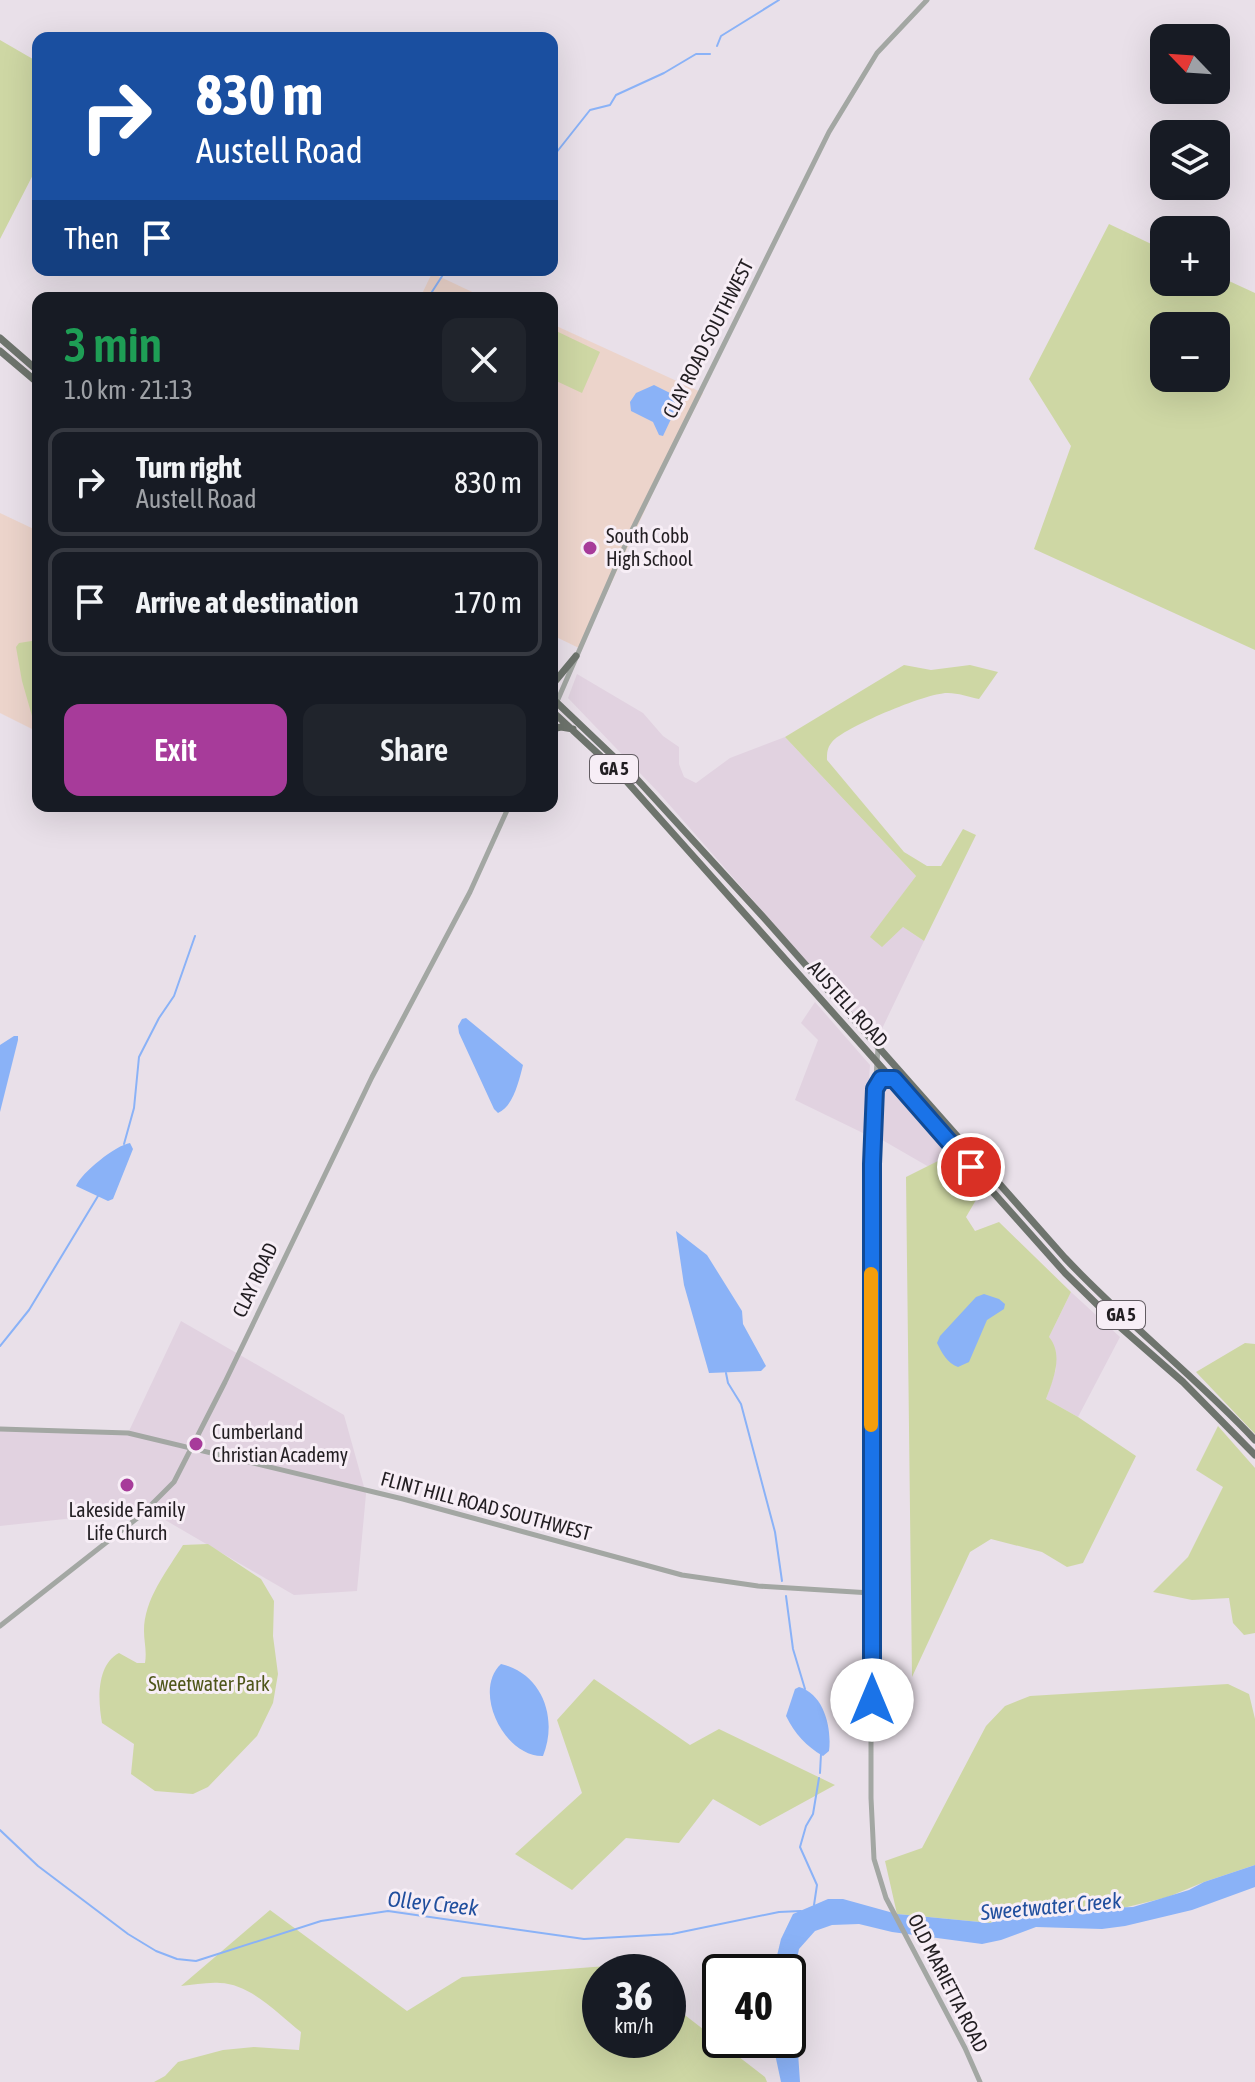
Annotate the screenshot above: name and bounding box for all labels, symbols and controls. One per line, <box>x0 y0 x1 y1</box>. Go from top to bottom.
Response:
north arrow <box>1150 24 1230 104</box>
map controls <box>1150 24 1230 392</box>
text: 830 m <box>196 63 323 127</box>
icon: right <box>64 64 168 168</box>
button: layers <box>1150 120 1230 200</box>
text: Austell Road <box>196 129 363 171</box>
icon: arrive <box>135 216 179 260</box>
button: + <box>1150 216 1230 296</box>
text: Then <box>64 221 119 255</box>
street label: CLAY ROAD SOUTHWEST <box>658 255 758 422</box>
button: − <box>1150 312 1230 392</box>
text: 3 min <box>64 317 162 372</box>
button: close <box>442 318 526 402</box>
text: 1.0 km · 21:13 <box>64 375 193 405</box>
text: Turn right <box>136 450 242 484</box>
icon: right <box>68 460 112 504</box>
text: 830 m <box>454 465 522 499</box>
text: Austell Road <box>136 484 256 514</box>
place label: South Cobb High School <box>606 524 694 570</box>
marker: South Cobb High School <box>581 539 599 557</box>
icon: arrive <box>68 580 112 624</box>
text: Arrive at destination <box>136 585 358 619</box>
text: 170 m <box>454 585 522 619</box>
button: Exit <box>64 704 287 796</box>
button: Share <box>303 704 526 796</box>
road number: GA 5 <box>590 755 638 783</box>
street label: AUSTELL ROAD <box>804 956 893 1051</box>
pin <box>937 1133 1005 1201</box>
icon: arrive <box>949 1145 993 1189</box>
street label: CLAY ROAD <box>227 1239 282 1321</box>
road number: GA 5 <box>1097 1301 1145 1329</box>
place label: Cumberland Christian Academy <box>212 1420 348 1466</box>
marker: Cumberland Christian Academy <box>187 1435 205 1453</box>
street label: FLINT HILL ROAD SOUTHWEST <box>378 1466 594 1545</box>
marker: Lakeside Family Life Church <box>118 1476 136 1494</box>
place label: Lakeside Family Life Church <box>69 1498 185 1544</box>
position arrow <box>830 1658 914 1742</box>
park label: Sweetwater Park <box>148 1672 270 1695</box>
water label: Olley Creek <box>386 1885 480 1921</box>
water label: Sweetwater Creek <box>978 1887 1123 1925</box>
street label: OLD MARIETTA ROAD <box>904 1910 993 2056</box>
speed limit sign: 40 <box>702 1954 806 2058</box>
text: 36 <box>615 1973 653 2018</box>
text: km/h <box>614 2014 654 2037</box>

